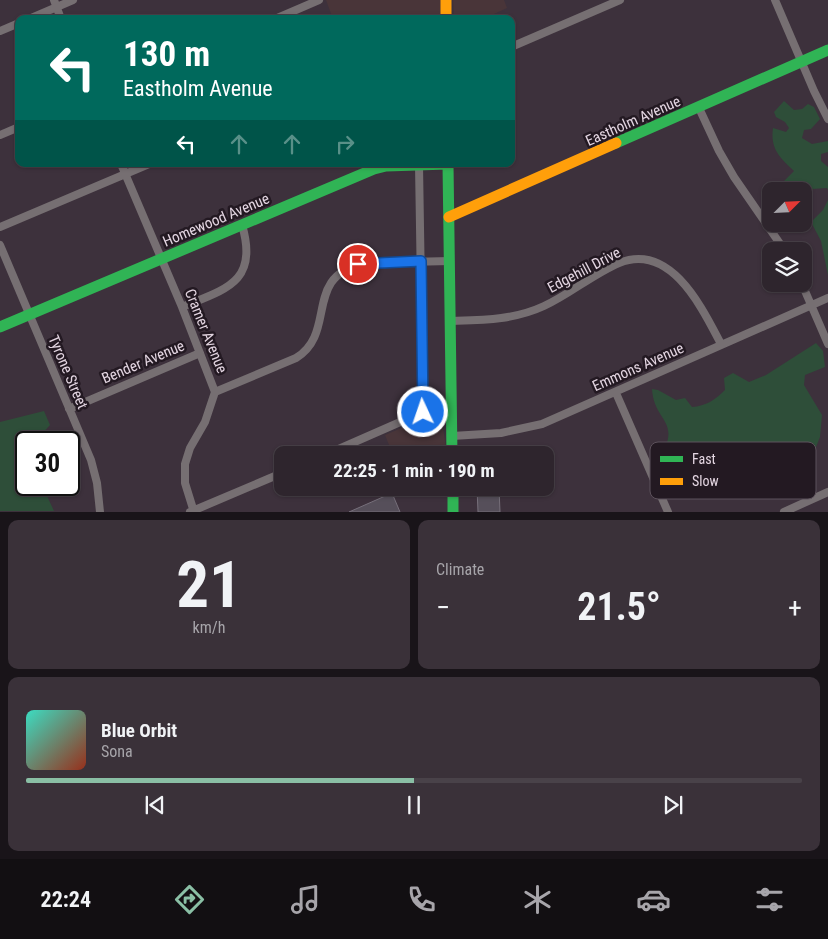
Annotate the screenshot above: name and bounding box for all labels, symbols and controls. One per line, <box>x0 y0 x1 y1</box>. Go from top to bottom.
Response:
text: 130 m <box>123 34 210 75</box>
icon: left <box>40 35 105 100</box>
text: Eastholm Avenue <box>123 76 273 101</box>
street label: Eastholm Avenue <box>583 92 683 150</box>
icon: left <box>172 130 200 158</box>
icon: ahead <box>225 130 253 158</box>
icon: ahead <box>278 130 306 158</box>
icon: right <box>331 130 359 158</box>
north arrow <box>762 182 812 232</box>
map controls <box>762 182 812 292</box>
street label: Homewood Avenue <box>160 189 272 251</box>
button: layers <box>762 242 812 292</box>
pin <box>337 243 379 285</box>
street label: Edgehill Drive <box>544 243 624 297</box>
icon: arrive <box>344 250 372 278</box>
street label: Cramer Avenue <box>181 286 231 376</box>
street label: Tyrone Street <box>44 332 92 412</box>
street label: Bender Avenue <box>99 336 187 388</box>
street label: Emmons Avenue <box>589 339 687 395</box>
position arrow <box>396 385 448 437</box>
speed limit sign: 30 <box>15 431 80 496</box>
legend <box>650 442 816 499</box>
text: Fast <box>692 451 716 467</box>
text: 22:25 · 1 min · 190 m <box>333 459 495 482</box>
text: Slow <box>692 473 719 489</box>
text: 21 <box>176 547 242 623</box>
text: Climate <box>436 560 484 579</box>
text: 21.5° <box>577 585 661 629</box>
text: − <box>436 591 450 624</box>
text: + <box>788 591 802 624</box>
text: km/h <box>193 618 225 637</box>
text: Blue Orbit <box>101 719 177 742</box>
text: Sona <box>101 742 133 761</box>
icon: previous <box>141 791 169 819</box>
icon: pause <box>400 791 428 819</box>
icon: next <box>659 791 687 819</box>
icon: directions <box>172 882 207 917</box>
icon: music <box>288 882 323 917</box>
icon: phone <box>404 882 439 917</box>
icon: climate <box>520 882 555 917</box>
icon: car <box>636 882 671 917</box>
icon: filters <box>752 882 787 917</box>
text: 22:24 <box>41 887 91 912</box>

